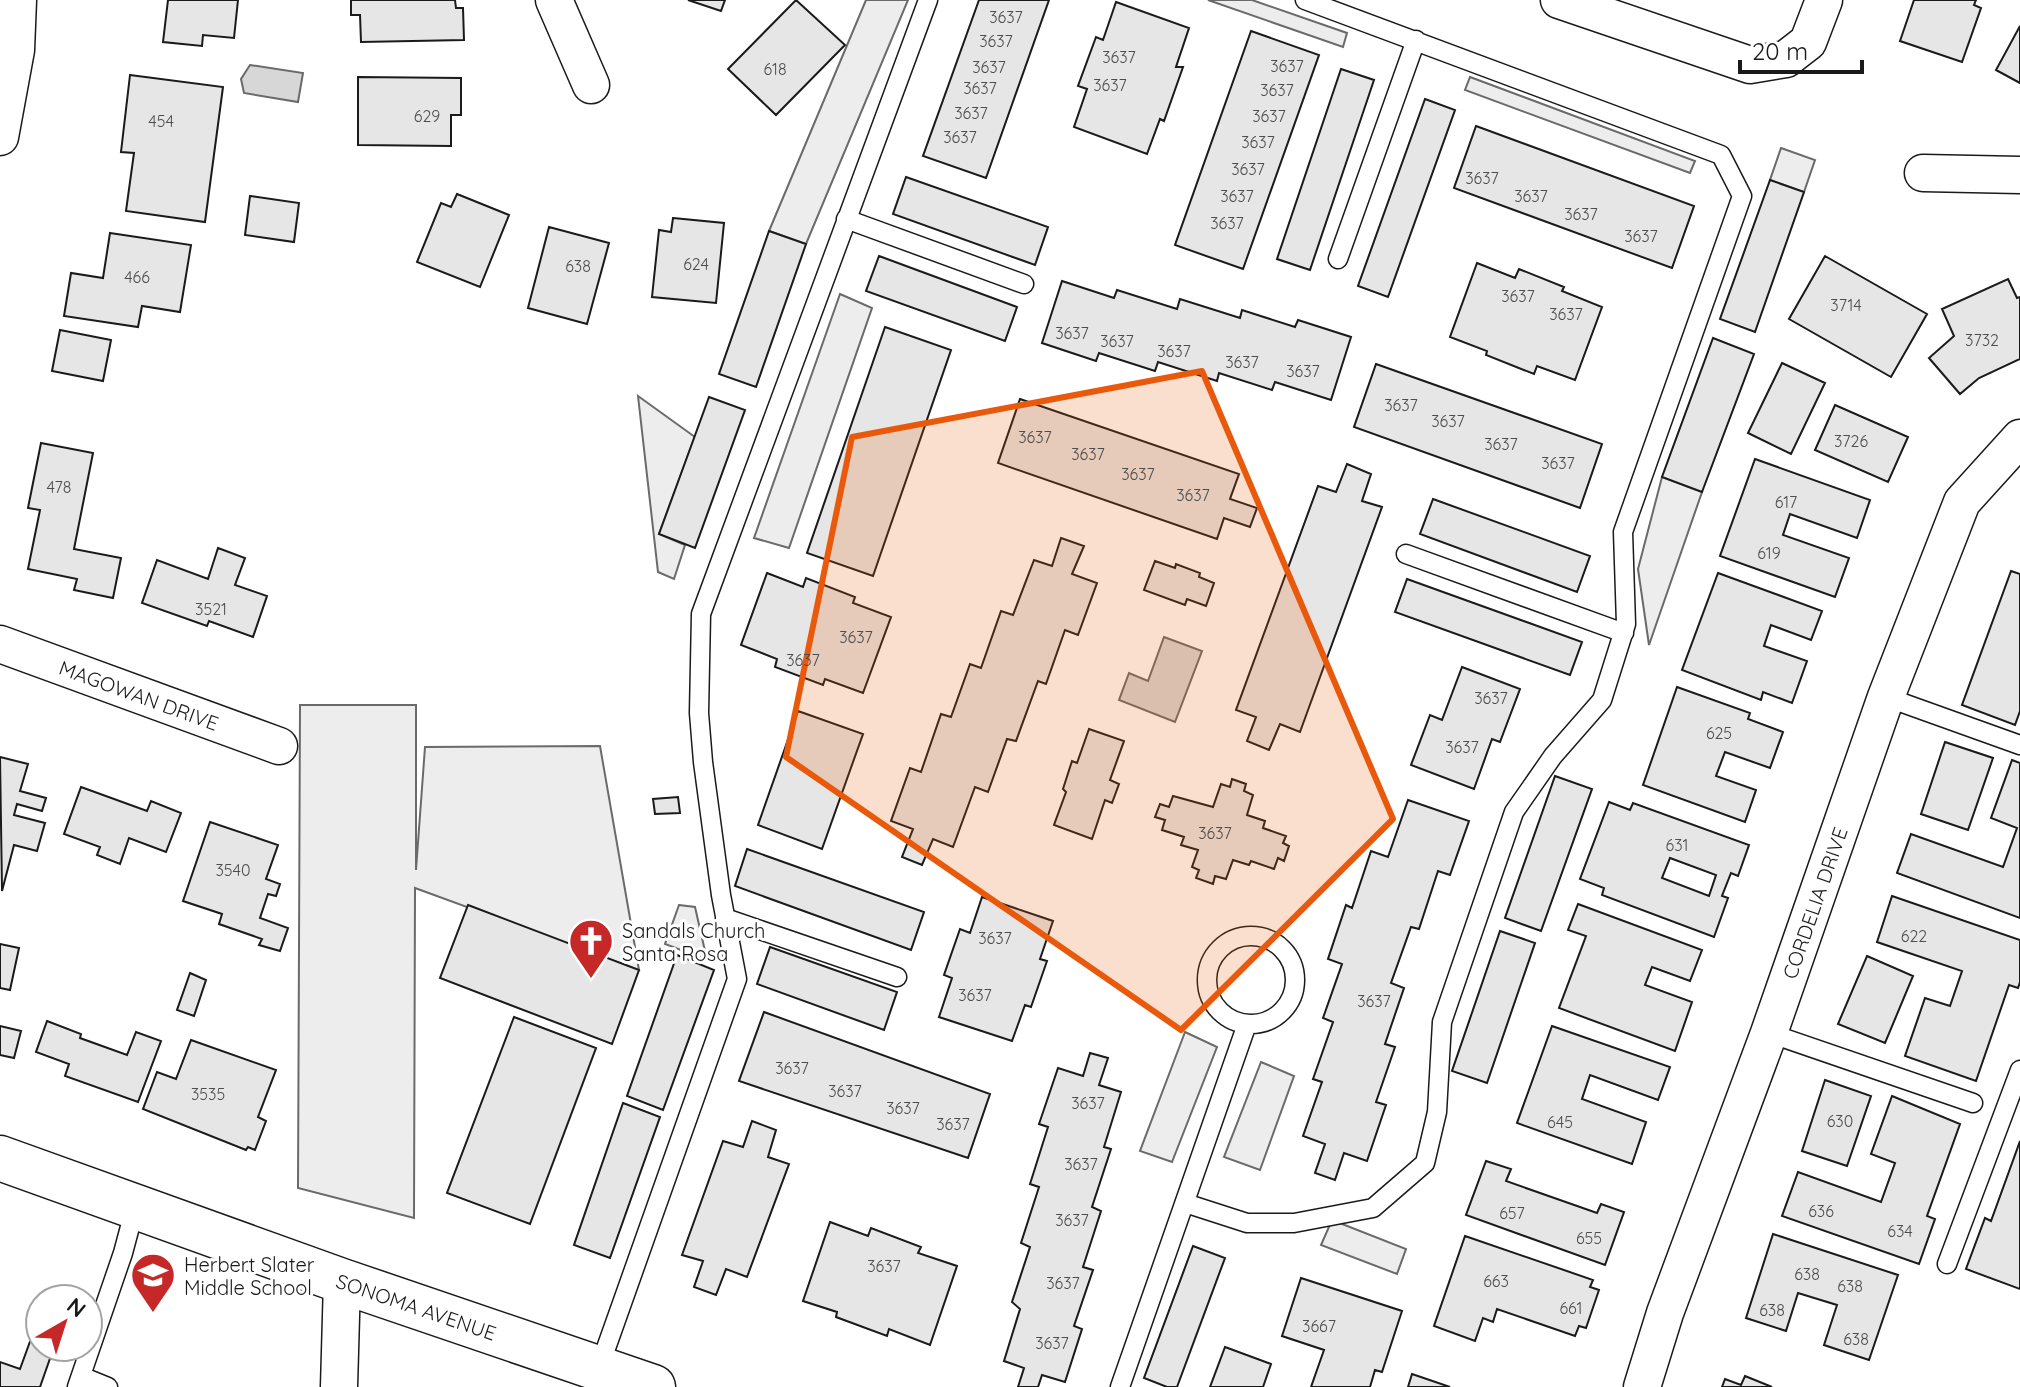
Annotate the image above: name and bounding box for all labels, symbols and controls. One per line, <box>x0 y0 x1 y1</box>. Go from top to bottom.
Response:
house number: 3637 <box>989 7 1023 27</box>
scale bar <box>1740 24 1862 74</box>
house number: 3637 <box>979 31 1013 51</box>
text: 20 m <box>1752 36 1808 66</box>
house number: 3637 <box>1102 47 1136 67</box>
house number: 3637 <box>1270 56 1304 76</box>
house number: 3637 <box>972 57 1006 77</box>
house number: 618 <box>763 59 787 79</box>
house number: 3637 <box>1093 75 1127 95</box>
house number: 3637 <box>963 78 997 98</box>
house number: 3637 <box>1260 80 1294 100</box>
house number: 3637 <box>954 103 988 123</box>
house number: 629 <box>414 106 440 126</box>
house number: 3637 <box>1252 106 1286 126</box>
house number: 454 <box>148 111 174 131</box>
house number: 3637 <box>943 127 977 147</box>
house number: 3637 <box>1241 132 1275 152</box>
house number: 3637 <box>1231 159 1265 179</box>
house number: 3637 <box>1465 168 1499 188</box>
house number: 3637 <box>1220 186 1254 206</box>
house number: 3637 <box>1514 186 1548 206</box>
house number: 3637 <box>1564 204 1598 224</box>
house number: 3637 <box>1210 213 1244 233</box>
house number: 3637 <box>1624 226 1658 246</box>
house number: 624 <box>683 254 709 274</box>
house number: 638 <box>565 256 591 276</box>
house number: 466 <box>124 267 150 287</box>
house number: 3637 <box>1501 286 1535 306</box>
house number: 3714 <box>1830 295 1862 315</box>
house number: 3637 <box>1549 304 1583 324</box>
house number: 3637 <box>1055 323 1089 343</box>
house number: 3732 <box>1965 330 1999 350</box>
house number: 3637 <box>1100 331 1134 351</box>
house number: 3637 <box>1157 341 1191 361</box>
house number: 3637 <box>1225 352 1259 372</box>
house number: 3637 <box>1286 361 1320 381</box>
house number: 3637 <box>1384 395 1418 415</box>
house number: 3637 <box>1431 411 1465 431</box>
house number: 3637 <box>1018 427 1052 447</box>
house number: 3726 <box>1834 431 1868 451</box>
house number: 3637 <box>1484 434 1518 454</box>
house number: 3637 <box>1071 444 1105 464</box>
house number: 3637 <box>1541 453 1575 473</box>
house number: 3637 <box>1121 464 1155 484</box>
house number: 478 <box>47 477 71 497</box>
house number: 3637 <box>1176 485 1210 505</box>
house number: 617 <box>1775 492 1797 512</box>
house number: 619 <box>1757 543 1781 563</box>
house number: 3521 <box>195 599 227 619</box>
house number: 3637 <box>839 627 873 647</box>
house number: 3637 <box>786 650 820 670</box>
street label: MAGOWAN DRIVE <box>56 654 222 735</box>
house number: 3637 <box>1474 688 1508 708</box>
house number: 625 <box>1706 723 1732 743</box>
house number: 3637 <box>1445 737 1479 757</box>
house number: 3637 <box>1198 823 1232 843</box>
street label: CORDELIA DRIVE <box>1776 824 1852 982</box>
house number: 631 <box>1666 835 1688 855</box>
house number: 3540 <box>215 860 251 880</box>
church icon: Sandals Church Santa Rosa <box>567 917 615 980</box>
place label: Sandals Church Santa Rosa <box>622 918 765 966</box>
house number: 622 <box>1901 926 1927 946</box>
house number: 3637 <box>978 928 1012 948</box>
house number: 3637 <box>958 985 992 1005</box>
house number: 3637 <box>1357 991 1391 1011</box>
house number: 3637 <box>775 1058 809 1078</box>
house number: 3637 <box>828 1081 862 1101</box>
house number: 3535 <box>191 1084 225 1104</box>
house number: 3637 <box>1071 1093 1105 1113</box>
house number: 3637 <box>886 1098 920 1118</box>
house number: 630 <box>1827 1111 1853 1131</box>
house number: 645 <box>1547 1112 1573 1132</box>
house number: 3637 <box>936 1114 970 1134</box>
house number: 3637 <box>1064 1154 1098 1174</box>
house number: 636 <box>1808 1201 1834 1221</box>
house number: 657 <box>1499 1203 1525 1223</box>
house number: 3637 <box>1055 1210 1089 1230</box>
house number: 634 <box>1887 1221 1913 1241</box>
house number: 655 <box>1576 1228 1602 1248</box>
school or university icon: Herbert Slater Middle School <box>129 1251 177 1314</box>
place label: Herbert Slater Middle School <box>184 1252 315 1300</box>
house number: 3637 <box>867 1256 901 1276</box>
house number: 638 <box>1794 1264 1820 1284</box>
street label: SONOMA AVENUE <box>333 1268 500 1345</box>
house number: 663 <box>1483 1271 1509 1291</box>
house number: 3637 <box>1046 1273 1080 1293</box>
house number: 638 <box>1837 1276 1863 1296</box>
north arrow <box>24 1283 104 1363</box>
text: N <box>61 1291 92 1323</box>
house number: 661 <box>1559 1298 1583 1318</box>
house number: 638 <box>1759 1300 1785 1320</box>
house number: 3667 <box>1302 1316 1336 1336</box>
house number: 638 <box>1843 1329 1869 1349</box>
house number: 3637 <box>1035 1333 1069 1353</box>

